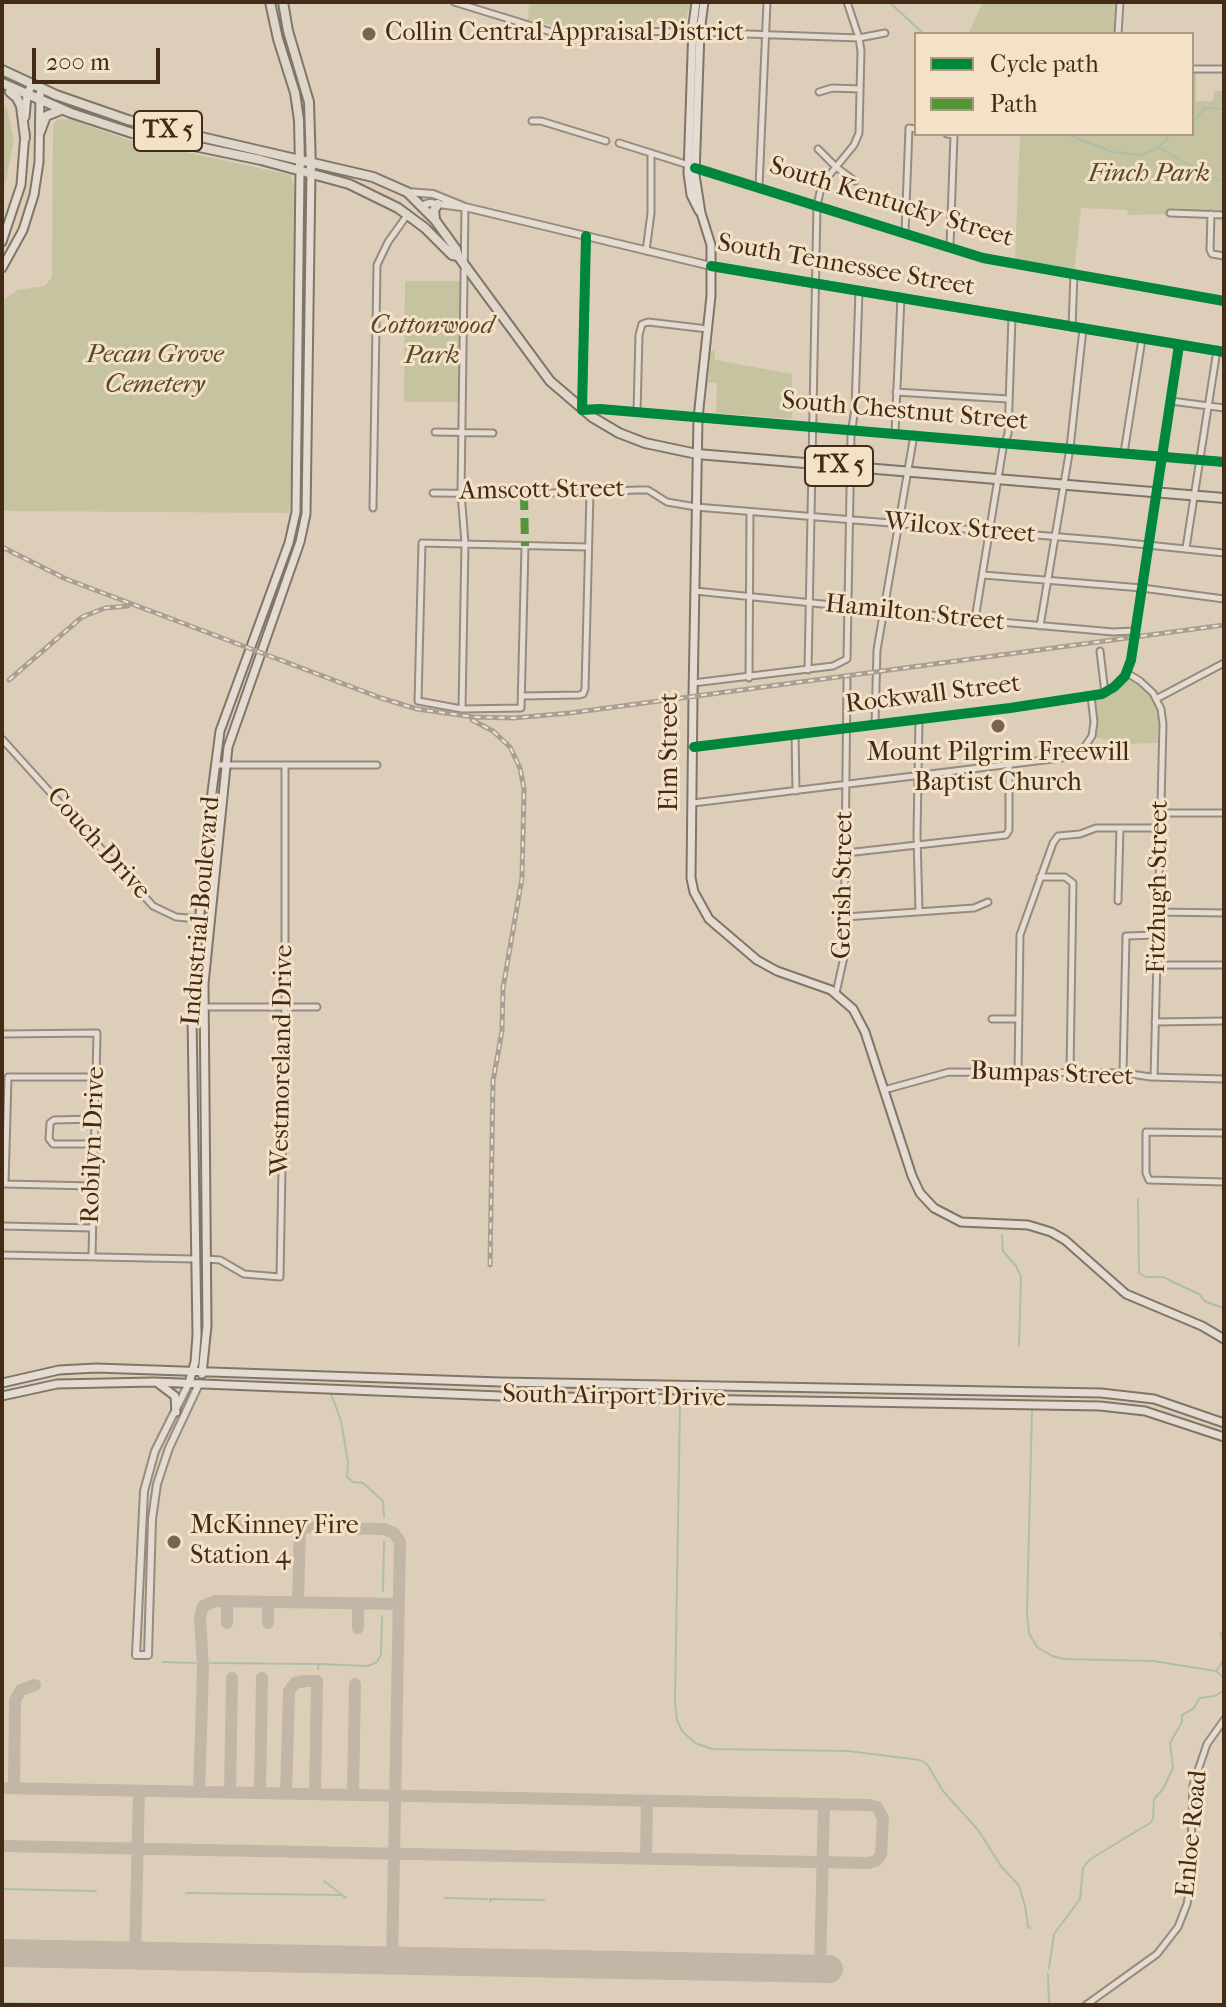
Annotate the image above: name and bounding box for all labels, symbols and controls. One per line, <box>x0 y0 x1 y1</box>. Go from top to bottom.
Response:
place label: Collin Central Appraisal District <box>385 18 744 50</box>
marker: Collin Central Appraisal District <box>360 25 378 43</box>
scale bar <box>36 32 164 82</box>
legend <box>914 32 1194 136</box>
text: 200 m <box>46 48 110 76</box>
text: Cycle path <box>990 50 1099 78</box>
text: Path <box>990 90 1037 118</box>
road number: TX 5 <box>134 111 202 151</box>
street label: South Kentucky Street <box>765 151 1017 255</box>
park label: Finch Park <box>1088 159 1210 191</box>
street label: South Tennessee Street <box>715 228 977 304</box>
park label: Cottonwood Park <box>370 311 494 372</box>
park label: Pecan Grove Cemetery <box>86 340 224 402</box>
street label: South Chestnut Street <box>781 386 1029 438</box>
road number: TX 5 <box>805 446 873 486</box>
street label: Amscott Street <box>459 474 625 508</box>
street label: Wilcox Street <box>883 507 1037 551</box>
street label: Hamilton Street <box>824 589 1006 639</box>
street label: Rockwall Street <box>844 669 1022 721</box>
street label: Elm Street <box>655 693 687 811</box>
marker: Mount Pilgrim Freewill Baptist Church <box>989 717 1007 735</box>
place label: Mount Pilgrim Freewill Baptist Church <box>866 738 1130 800</box>
street label: Couch Drive <box>40 781 156 907</box>
street label: Industrial Boulevard <box>176 795 228 1027</box>
street label: Fitzhugh Street <box>1142 800 1176 974</box>
street label: Gerish Street <box>827 811 861 959</box>
street label: Westmoreland Drive <box>265 944 301 1176</box>
street label: Bumpas Street <box>970 1057 1134 1093</box>
street label: Robilyn Drive <box>76 1066 112 1224</box>
street label: South Airport Drive <box>502 1379 726 1415</box>
place label: McKinney Fire Station 4 <box>190 1511 359 1572</box>
marker: McKinney Fire Station 4 <box>165 1533 183 1551</box>
street label: Enloe Road <box>1171 1769 1215 1899</box>

